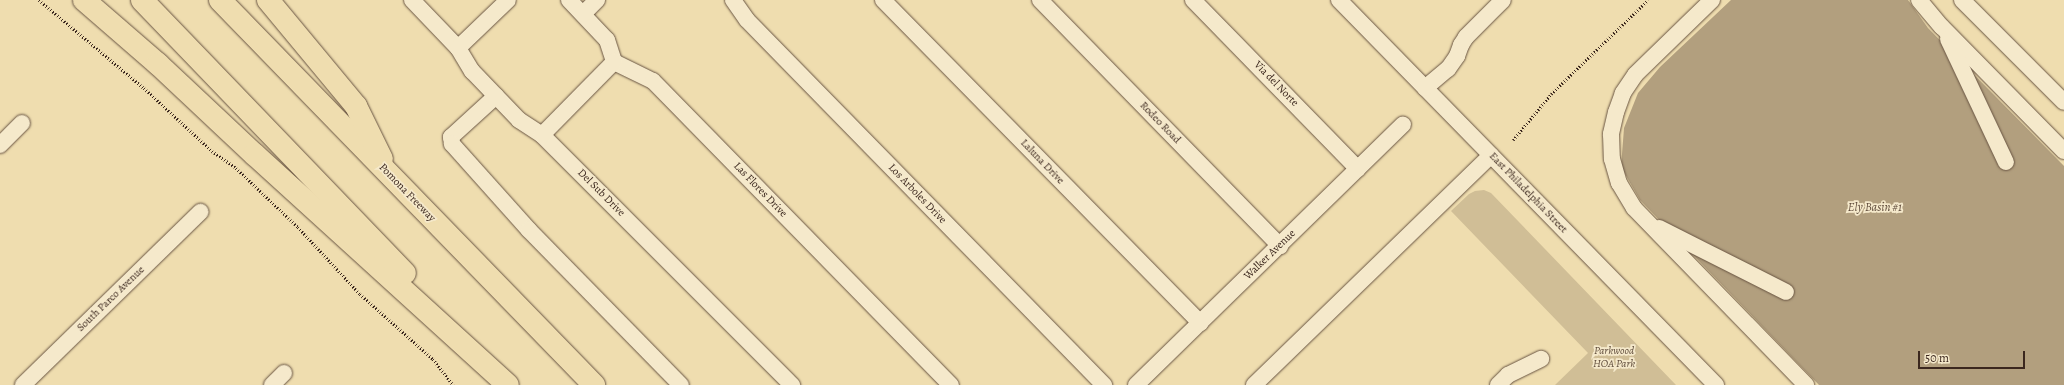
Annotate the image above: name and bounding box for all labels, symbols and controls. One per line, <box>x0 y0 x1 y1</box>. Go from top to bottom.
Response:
street label: Via del Norte <box>1251 58 1301 110</box>
street label: Rodeo Road <box>1137 99 1183 147</box>
street label: Laluna Drive <box>1017 137 1067 187</box>
street label: East Philadelphia Street <box>1486 150 1570 236</box>
street label: Las Flores Drive <box>730 160 790 220</box>
street label: Pomona Freeway <box>376 161 438 225</box>
street label: Los Arboles Drive <box>885 161 949 227</box>
street label: Del Sub Drive <box>574 166 628 220</box>
water label: Ely Basin #1 <box>1848 201 1902 215</box>
street label: Walker Avenue <box>1241 227 1299 283</box>
street label: South Parco Avenue <box>75 263 147 335</box>
scale bar <box>1920 343 2027 369</box>
park label: Parkwood HOA Park <box>1593 345 1635 371</box>
text: 50 m <box>1925 350 1949 366</box>

